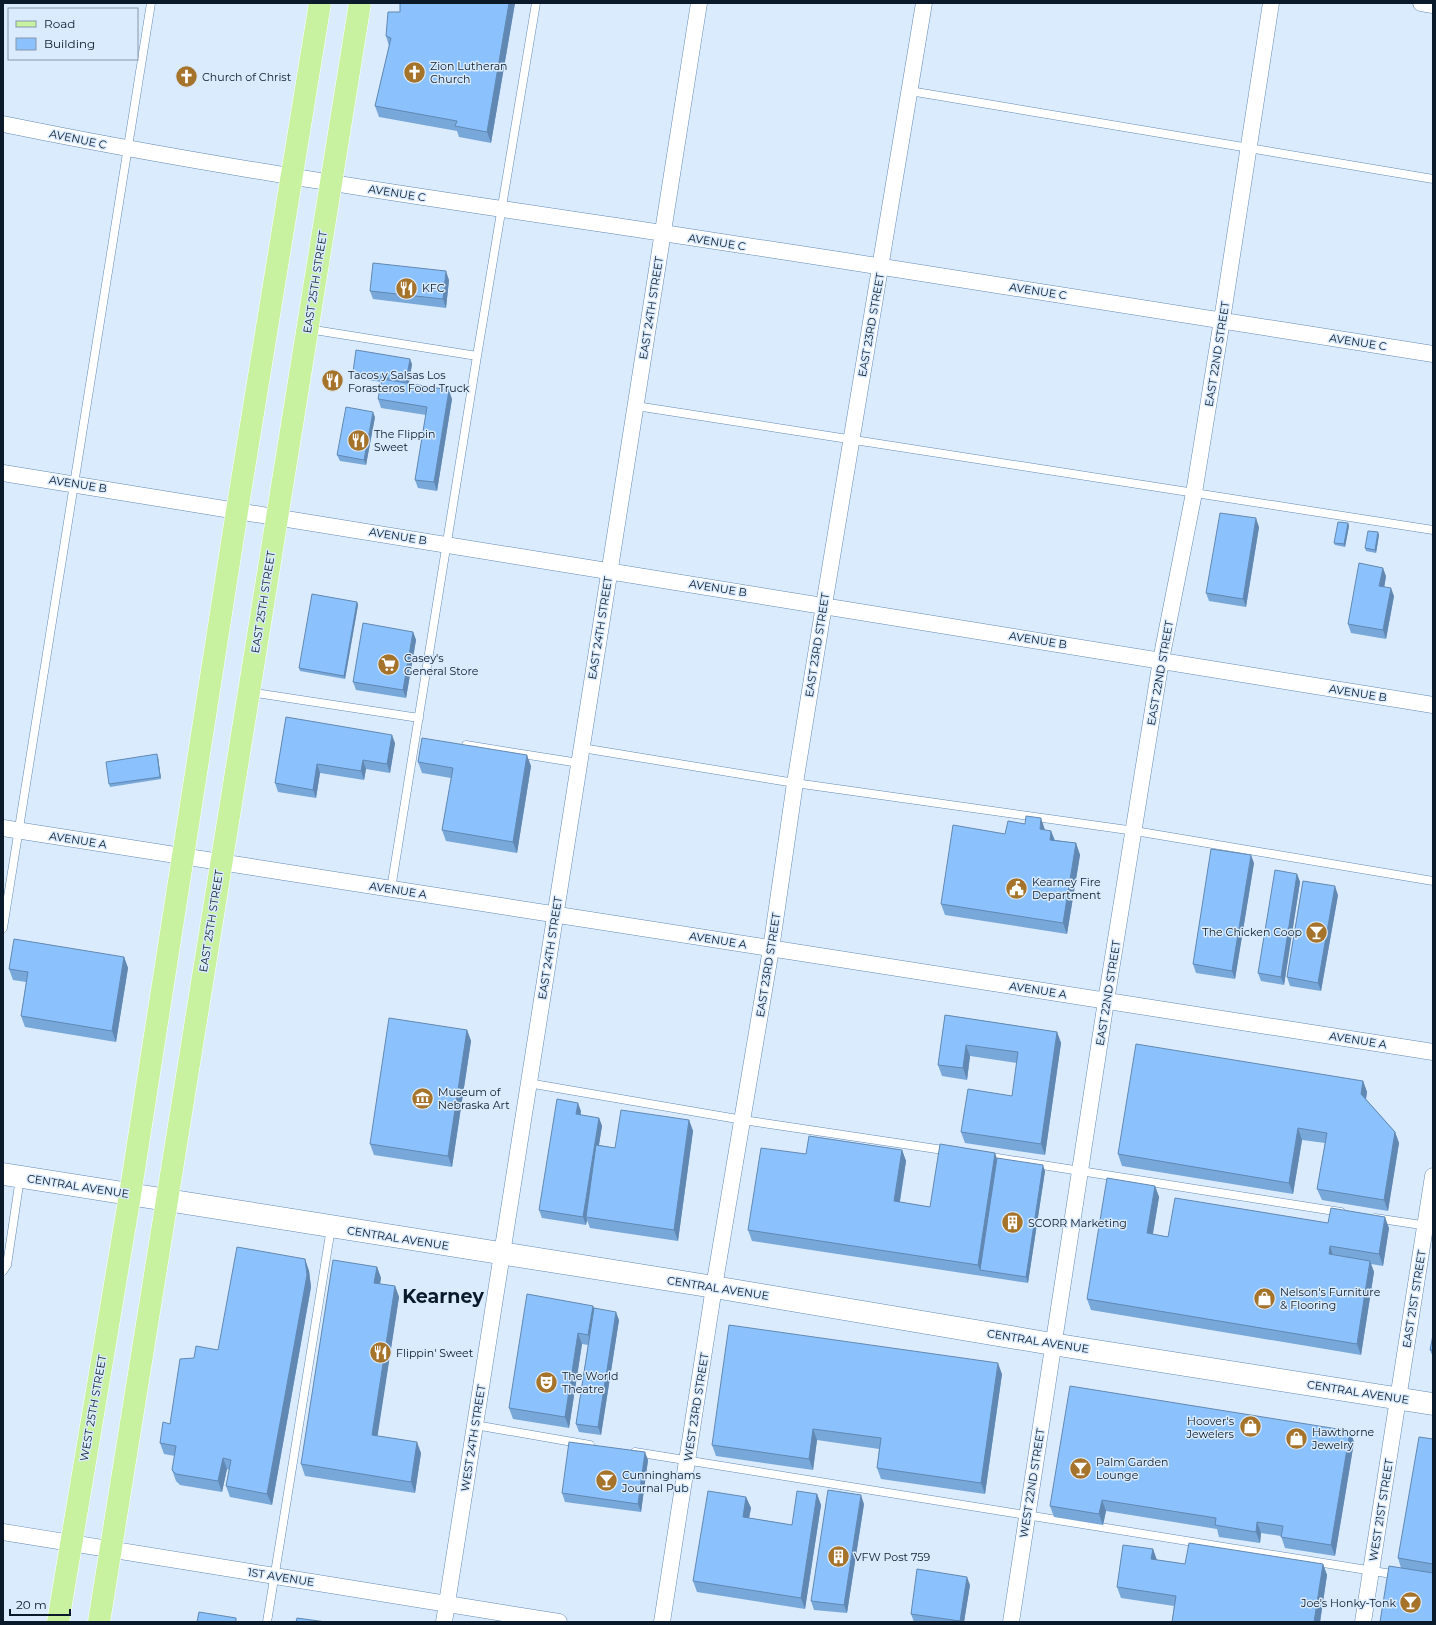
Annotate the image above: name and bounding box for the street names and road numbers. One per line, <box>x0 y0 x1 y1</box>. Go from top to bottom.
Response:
street label: AVENUE C <box>48 126 108 152</box>
street label: AVENUE C <box>367 182 427 204</box>
street label: EAST 25TH STREET <box>300 229 330 334</box>
street label: AVENUE C <box>687 231 747 253</box>
street label: EAST 24TH STREET <box>636 255 666 360</box>
street label: EAST 23RD STREET <box>855 271 887 378</box>
street label: AVENUE C <box>1008 280 1068 302</box>
street label: EAST 22ND STREET <box>1202 300 1232 408</box>
street label: AVENUE C <box>1328 331 1388 353</box>
street label: AVENUE B <box>48 473 108 495</box>
street label: AVENUE B <box>368 525 428 547</box>
street label: EAST 25TH STREET <box>248 549 278 654</box>
street label: EAST 24TH STREET <box>585 575 615 680</box>
street label: AVENUE B <box>688 577 748 599</box>
street label: EAST 23RD STREET <box>802 591 832 698</box>
street label: EAST 22ND STREET <box>1144 619 1176 727</box>
street label: AVENUE B <box>1008 629 1068 651</box>
street label: AVENUE B <box>1328 682 1388 704</box>
street label: AVENUE A <box>48 829 108 851</box>
street label: EAST 25TH STREET <box>196 868 226 973</box>
street label: AVENUE A <box>368 879 428 901</box>
street label: EAST 24TH STREET <box>535 895 565 1000</box>
street label: EAST 23RD STREET <box>753 911 783 1018</box>
street label: AVENUE A <box>688 929 748 951</box>
street label: EAST 22ND STREET <box>1093 939 1123 1047</box>
street label: AVENUE A <box>1008 979 1068 1001</box>
street label: AVENUE A <box>1328 1029 1388 1051</box>
street label: CENTRAL AVENUE <box>26 1171 130 1201</box>
street label: CENTRAL AVENUE <box>346 1223 450 1253</box>
street label: EAST 21ST STREET <box>1399 1248 1429 1349</box>
street label: CENTRAL AVENUE <box>666 1273 770 1303</box>
street label: CENTRAL AVENUE <box>986 1326 1090 1356</box>
street label: WEST 23RD STREET <box>681 1351 712 1462</box>
street label: WEST 25TH STREET <box>77 1353 109 1462</box>
street label: CENTRAL AVENUE <box>1306 1377 1410 1407</box>
street label: WEST 24TH STREET <box>458 1383 488 1492</box>
street label: WEST 22ND STREET <box>1016 1427 1048 1539</box>
street label: WEST 21ST STREET <box>1366 1457 1396 1562</box>
street label: 1ST AVENUE <box>247 1565 315 1589</box>

